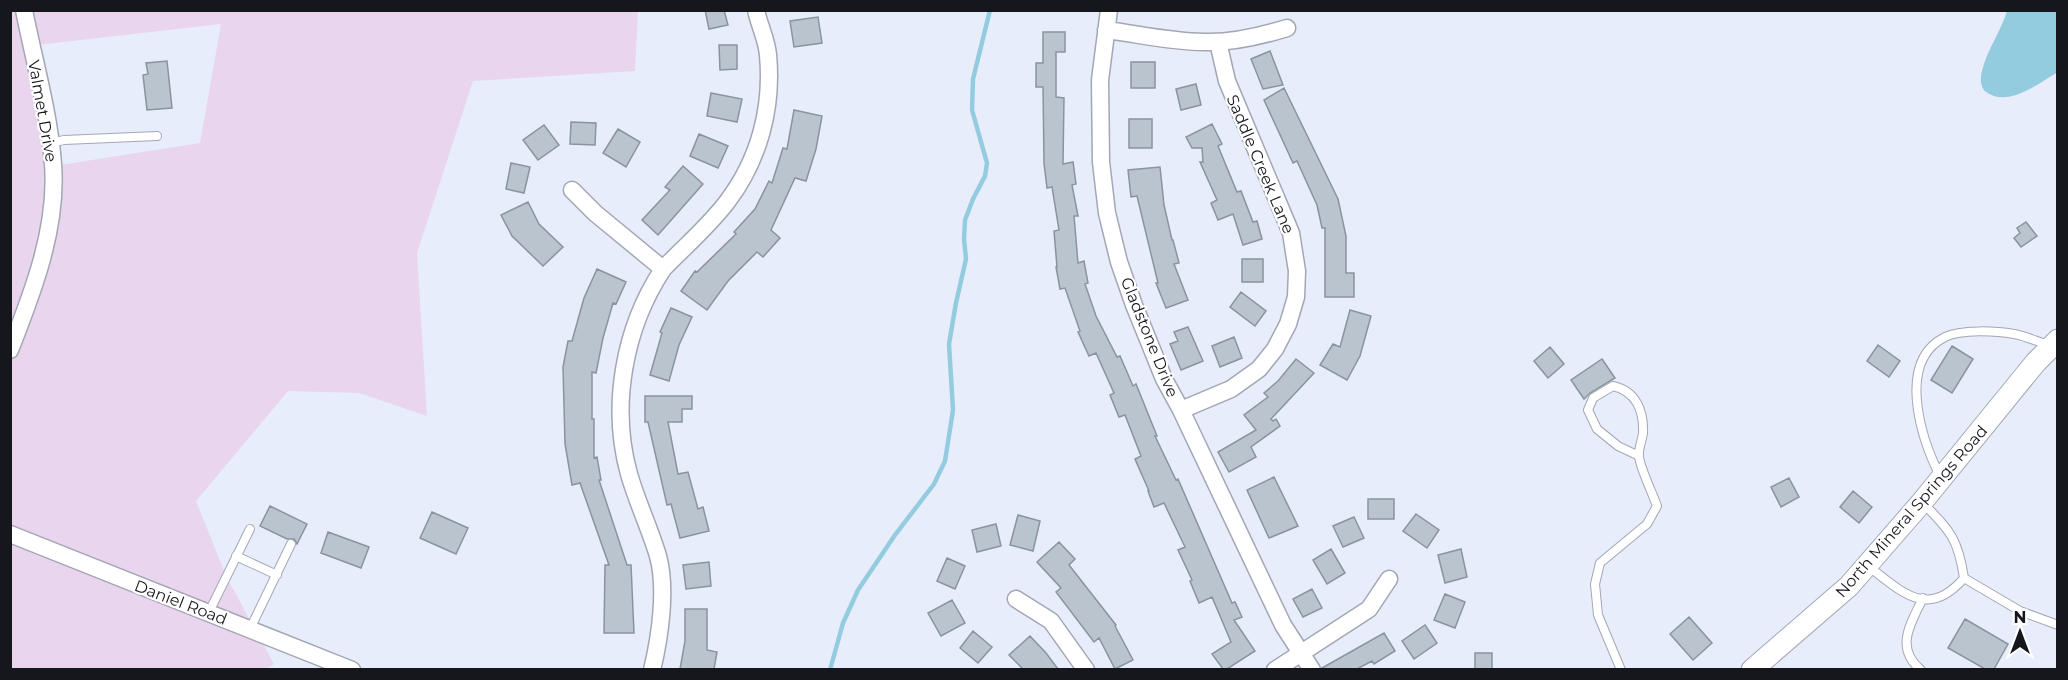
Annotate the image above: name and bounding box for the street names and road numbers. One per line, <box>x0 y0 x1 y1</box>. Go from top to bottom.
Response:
street label: Valmet Drive <box>24 59 61 164</box>
street label: Saddle Creek Lane <box>1223 92 1298 237</box>
street label: Gladstone Drive <box>1117 274 1182 400</box>
street label: North Mineral Springs Road <box>1831 421 1991 601</box>
street label: Daniel Road <box>132 576 230 629</box>

